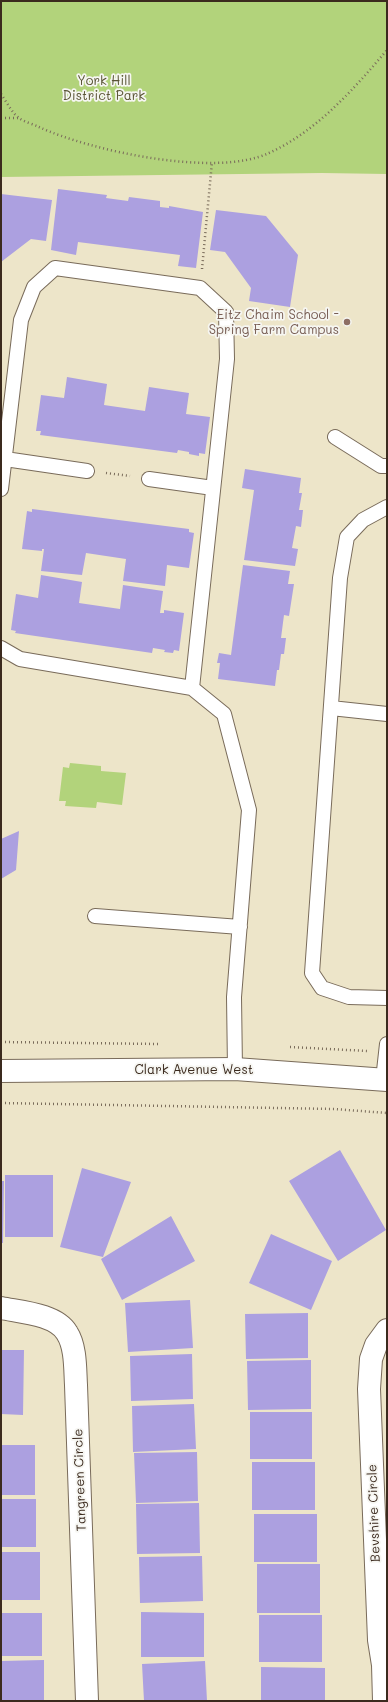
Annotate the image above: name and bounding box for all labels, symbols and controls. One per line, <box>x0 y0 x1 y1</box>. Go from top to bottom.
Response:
park label: York Hill District Park <box>63 73 145 104</box>
place label: Eitz Chaim School - Spring Farm Campus <box>209 307 339 338</box>
marker: Eitz Chaim School - Spring Farm Campus <box>342 317 352 327</box>
street label: Clark Avenue West <box>135 1062 253 1078</box>
street label: Tangreen Circle <box>70 1428 90 1532</box>
street label: Bevshire Circle <box>364 1464 384 1562</box>

